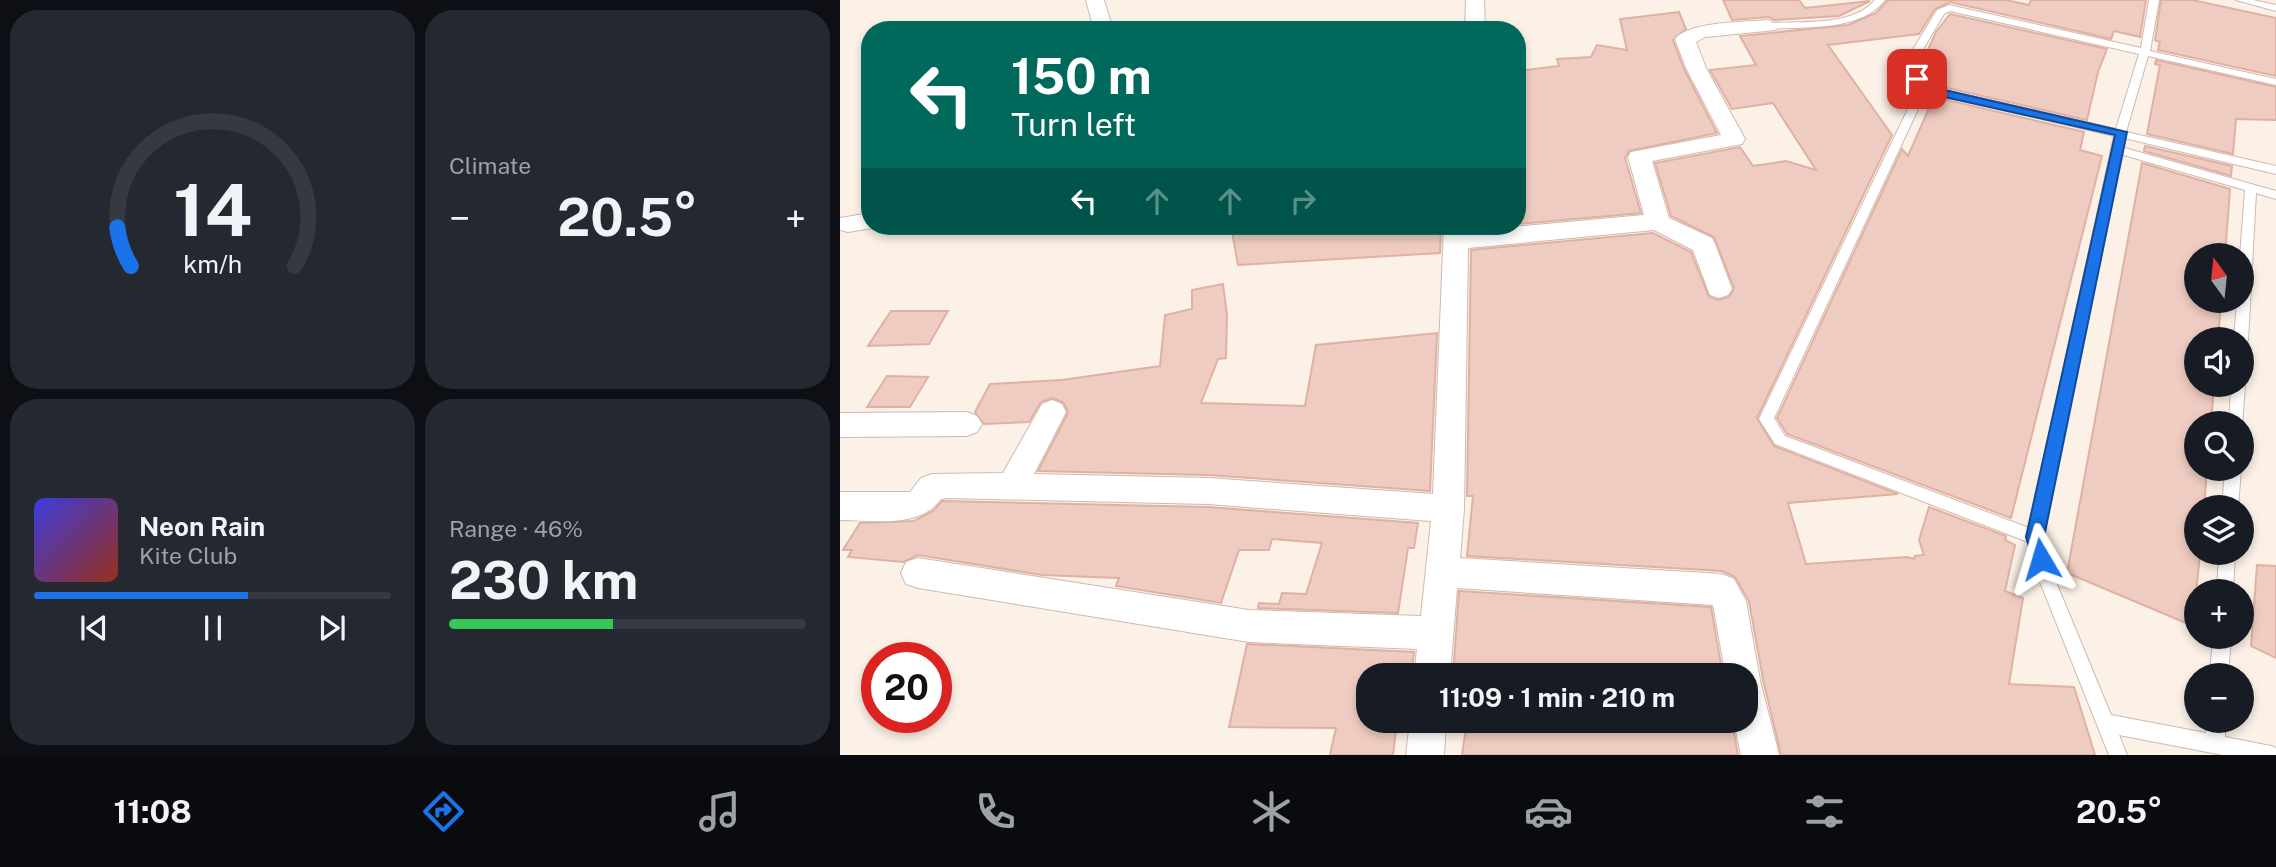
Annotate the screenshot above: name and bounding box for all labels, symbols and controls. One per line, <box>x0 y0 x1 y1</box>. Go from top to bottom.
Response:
text: 150 m <box>1011 47 1152 105</box>
icon: left <box>896 49 987 140</box>
pin <box>1887 49 1947 109</box>
icon: arrive <box>1898 60 1936 98</box>
text: Turn left <box>1011 106 1136 143</box>
text: Climate <box>449 152 531 179</box>
text: 14 <box>173 167 252 252</box>
icon: left <box>1065 182 1103 220</box>
icon: ahead <box>1138 182 1176 220</box>
icon: ahead <box>1211 182 1249 220</box>
icon: right <box>1284 182 1322 220</box>
text: 20.5° <box>557 187 698 248</box>
text: − <box>449 196 470 241</box>
text: + <box>785 196 806 241</box>
north arrow <box>2184 243 2254 313</box>
map controls <box>2184 243 2254 733</box>
text: km/h <box>183 248 242 278</box>
button: sound <box>2184 327 2254 397</box>
button: search <box>2184 411 2254 481</box>
button: layers <box>2184 495 2254 565</box>
text: Neon Rain <box>139 511 265 542</box>
text: Range · 46% <box>449 515 583 542</box>
position arrow <box>2004 522 2078 596</box>
text: Kite Club <box>139 542 237 569</box>
text: 230 km <box>449 550 638 611</box>
button: + <box>2184 579 2254 649</box>
icon: previous <box>75 609 113 647</box>
icon: pause <box>194 609 232 647</box>
icon: next <box>313 609 351 647</box>
speed limit sign: 20 <box>861 642 952 733</box>
button: − <box>2184 663 2254 733</box>
text: 11:09 · 1 min · 210 m <box>1439 682 1675 713</box>
icon: directions <box>419 787 468 836</box>
icon: music <box>695 787 744 836</box>
icon: phone <box>971 787 1020 836</box>
icon: climate <box>1247 787 1296 836</box>
icon: car <box>1524 787 1573 836</box>
icon: filters <box>1800 787 1849 836</box>
text: 11:08 <box>114 793 192 830</box>
text: 20.5° <box>2076 793 2162 830</box>

